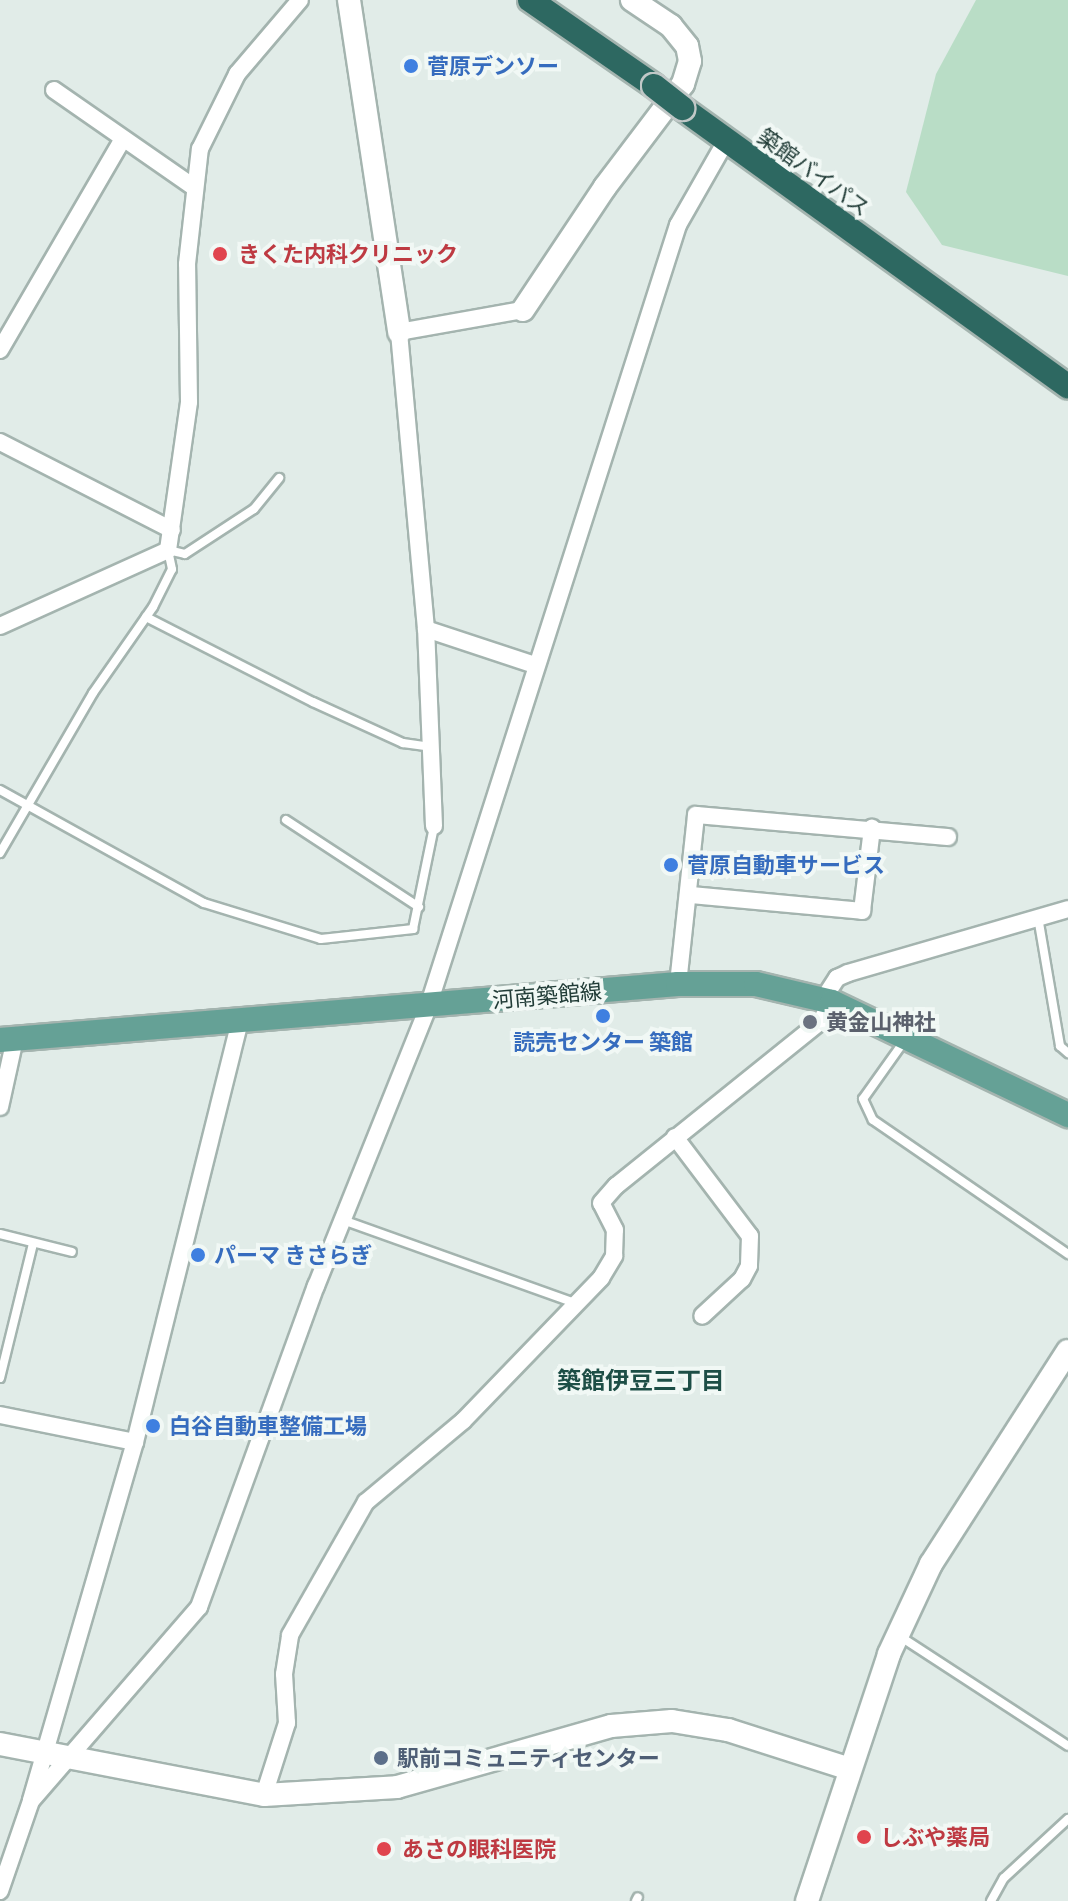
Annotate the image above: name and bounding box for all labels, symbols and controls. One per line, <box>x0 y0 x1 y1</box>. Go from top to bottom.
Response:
place label: 菅原デンソー <box>427 53 559 79</box>
marker: 菅原デンソー <box>402 57 420 75</box>
street label: 築館バイパス <box>753 123 875 221</box>
place label: きくた内科クリニック <box>238 241 458 267</box>
marker: きくた内科クリニック <box>209 243 231 265</box>
place label: 菅原自動車サービス <box>687 852 885 878</box>
marker: 菅原自動車サービス <box>662 856 680 874</box>
street label: 河南築館線 <box>491 977 603 1013</box>
marker: 読売センター 築館 <box>594 1007 612 1025</box>
place label: 黄金山神社 <box>826 1009 936 1035</box>
marker: 黄金山神社 <box>801 1013 819 1031</box>
place label: 読売センター 築館 <box>513 1029 693 1055</box>
place label: パーマ きさらぎ <box>214 1242 372 1268</box>
marker: パーマ きさらぎ <box>189 1246 207 1264</box>
district label: 築館伊豆三丁目 <box>557 1366 725 1394</box>
place label: 白谷自動車整備工場 <box>169 1413 367 1439</box>
marker: 白谷自動車整備工場 <box>144 1417 162 1435</box>
place label: 駅前コミュニティセンター <box>397 1745 661 1771</box>
marker: 駅前コミュニティセンター <box>372 1749 390 1767</box>
place label: しぶや薬局 <box>880 1824 990 1850</box>
marker: しぶや薬局 <box>855 1828 873 1846</box>
place label: あさの眼科医院 <box>402 1836 556 1862</box>
marker: あさの眼科医院 <box>373 1838 395 1860</box>

